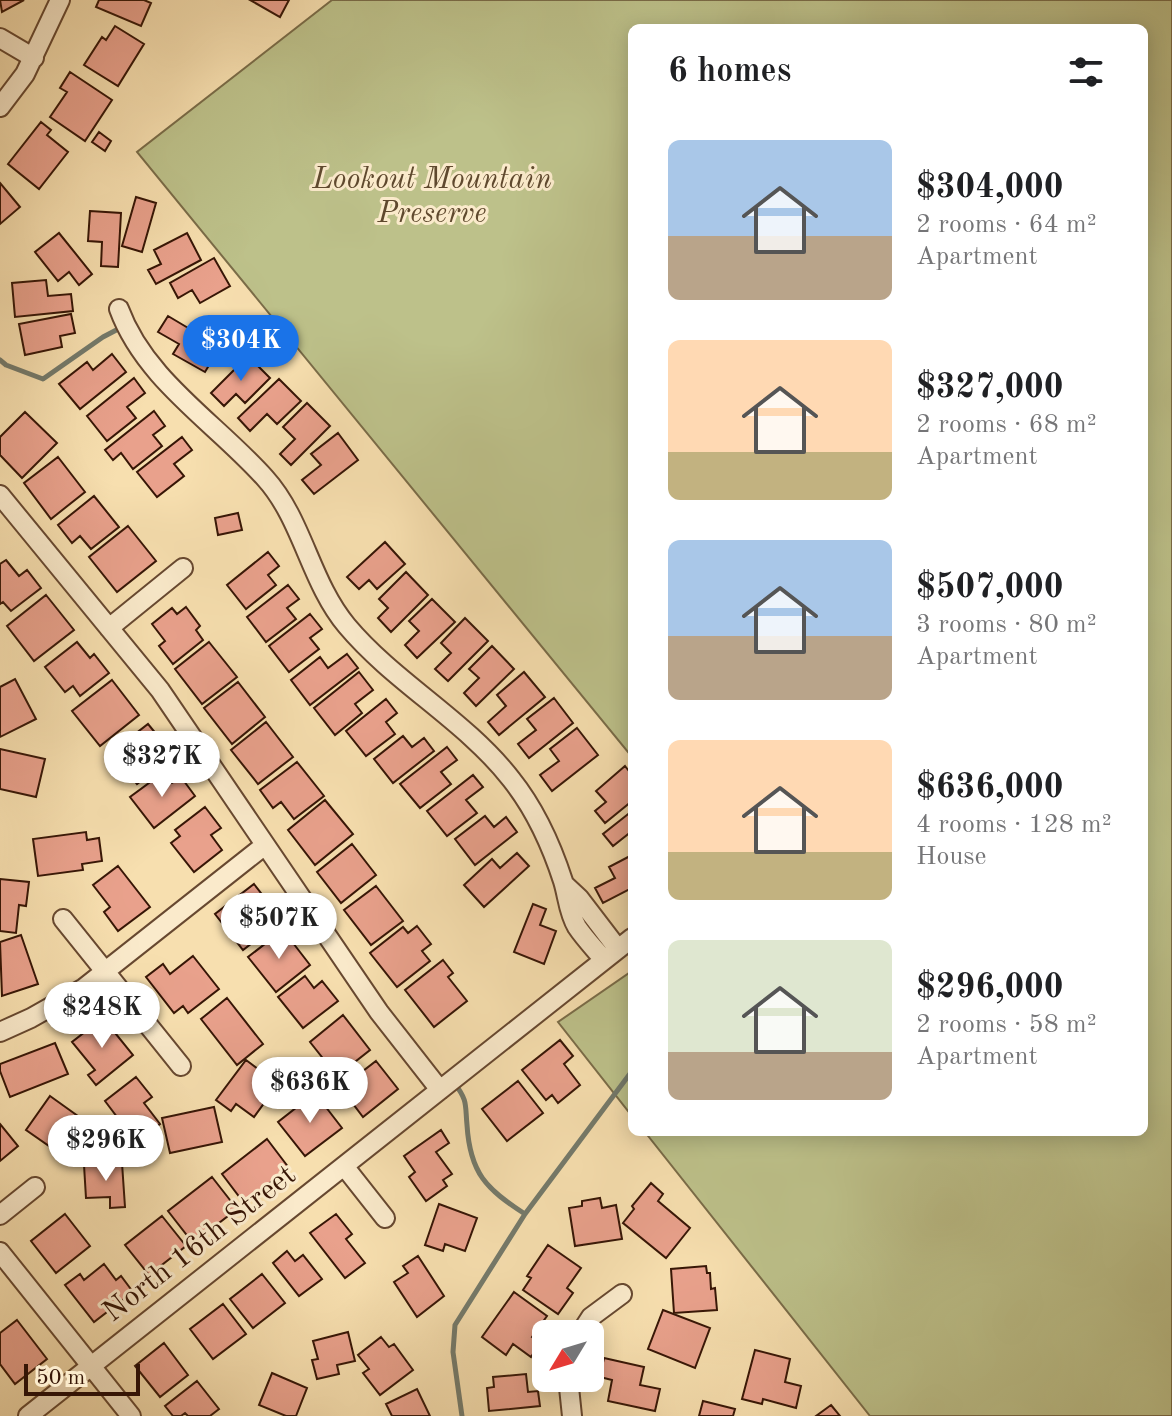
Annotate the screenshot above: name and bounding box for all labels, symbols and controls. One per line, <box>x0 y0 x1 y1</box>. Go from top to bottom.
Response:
icon: filters <box>1064 50 1108 94</box>
text: 6 homes <box>668 55 791 89</box>
park label: Lookout Mountain Preserve <box>311 165 552 229</box>
text: $304,000 <box>916 171 1064 205</box>
icon: home <box>732 172 828 268</box>
text: 2 rooms · 64 m² <box>916 212 1097 238</box>
text: Apartment <box>916 244 1038 270</box>
pin: $304K <box>185 315 297 383</box>
text: $304K <box>201 328 281 354</box>
text: $327,000 <box>916 371 1064 405</box>
icon: home <box>732 372 828 468</box>
text: 2 rooms · 68 m² <box>916 412 1097 438</box>
text: Apartment <box>916 444 1038 470</box>
text: $507,000 <box>916 571 1064 605</box>
icon: home <box>732 572 828 668</box>
text: 3 rooms · 80 m² <box>916 612 1097 638</box>
text: Apartment <box>916 644 1038 670</box>
pin: $327K <box>106 731 218 799</box>
text: $327K <box>122 744 202 770</box>
text: $636,000 <box>916 771 1064 805</box>
icon: home <box>732 772 828 868</box>
text: 4 rooms · 128 m² <box>916 812 1112 838</box>
text: House <box>916 844 987 870</box>
pin: $507K <box>223 893 335 961</box>
text: $507K <box>239 906 319 932</box>
text: $296,000 <box>916 971 1064 1005</box>
icon: home <box>732 972 828 1068</box>
pin: $248K <box>46 982 158 1050</box>
text: $248K <box>62 995 142 1021</box>
text: 2 rooms · 58 m² <box>916 1012 1097 1038</box>
text: Apartment <box>916 1044 1038 1070</box>
pin: $636K <box>254 1057 366 1125</box>
text: $636K <box>270 1070 350 1096</box>
pin: $296K <box>50 1115 162 1183</box>
text: $296K <box>66 1128 146 1154</box>
street label: North 16th Street <box>98 1160 302 1328</box>
north arrow <box>532 1320 604 1392</box>
map controls <box>532 1320 604 1392</box>
scale bar <box>24 1360 140 1396</box>
text: 50 m <box>36 1367 85 1389</box>

